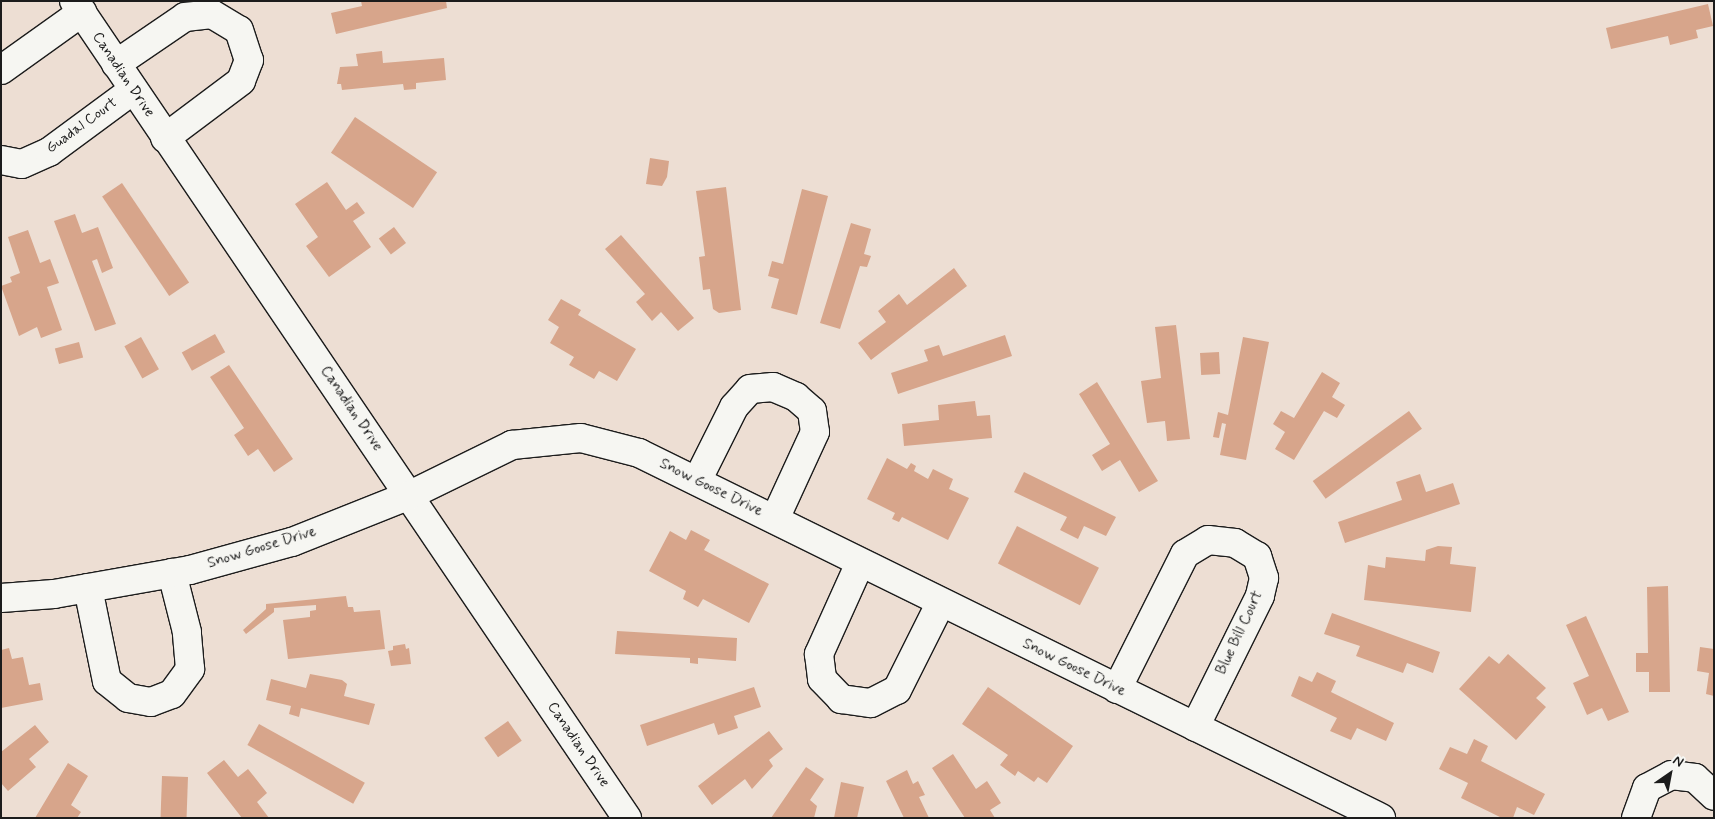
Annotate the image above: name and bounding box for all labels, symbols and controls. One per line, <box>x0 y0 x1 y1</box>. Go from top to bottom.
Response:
street label: Canadian Drive <box>88 29 158 121</box>
street label: Guadal Court <box>43 94 121 158</box>
street label: Canadian Drive <box>316 363 386 455</box>
street label: Snow Goose Drive <box>657 455 765 521</box>
street label: Snow Goose Drive <box>206 523 318 573</box>
street label: Blue Bill Court <box>1213 588 1267 678</box>
street label: Snow Goose Drive <box>1020 635 1128 701</box>
street label: Canadian Drive <box>543 699 613 791</box>
north arrow <box>1645 749 1695 799</box>
text: N <box>1669 751 1687 772</box>

